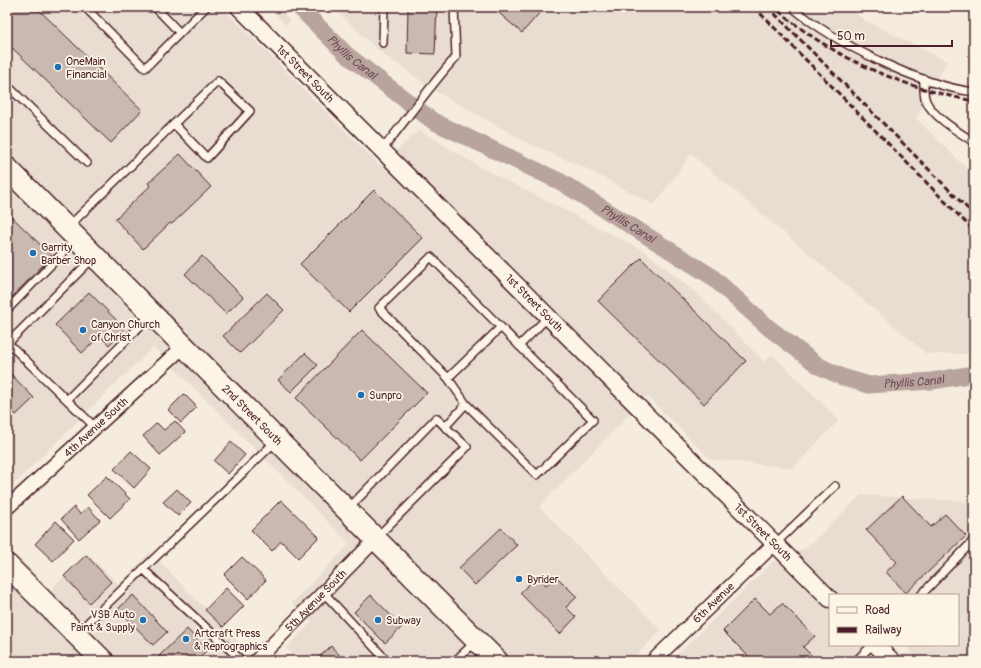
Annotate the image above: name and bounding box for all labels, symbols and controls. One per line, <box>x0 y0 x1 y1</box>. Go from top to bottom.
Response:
scale bar <box>831 22 952 48</box>
text: 50 m <box>837 29 865 44</box>
water label: Phyllis Canal <box>323 32 380 84</box>
street label: 1st Street South <box>274 42 336 105</box>
place label: OneMain Financial <box>66 55 107 81</box>
marker: OneMain Financial <box>53 62 63 72</box>
water label: Phyllis Canal <box>598 202 658 248</box>
place label: Garrity Barber Shop <box>41 241 96 267</box>
marker: Garrity Barber Shop <box>28 248 38 258</box>
street label: 1st Street South <box>503 272 565 335</box>
place label: Canyon Church of Christ <box>91 318 160 344</box>
marker: Canyon Church of Christ <box>78 325 88 335</box>
water label: Phyllis Canal <box>883 372 946 392</box>
street label: 2nd Street South <box>219 382 285 448</box>
place label: Sunpro <box>369 389 402 402</box>
marker: Sunpro <box>356 390 366 400</box>
street label: 4th Avenue South <box>61 395 131 460</box>
street label: 1st Street South <box>731 501 794 564</box>
street label: 5th Avenue South <box>283 567 349 634</box>
place label: Byrider <box>527 573 559 586</box>
marker: Byrider <box>514 574 524 584</box>
street label: 6th Avenue <box>690 580 737 626</box>
legend <box>829 594 959 646</box>
text: Road <box>865 603 890 618</box>
place label: VSB Auto Paint & Supply <box>71 608 135 634</box>
place label: Subway <box>386 614 421 627</box>
marker: VSB Auto Paint & Supply <box>138 615 148 625</box>
marker: Subway <box>373 615 383 625</box>
text: Railway <box>865 623 901 638</box>
place label: Artcraft Press & Reprographics <box>194 627 267 653</box>
marker: Artcraft Press & Reprographics <box>181 634 191 644</box>

